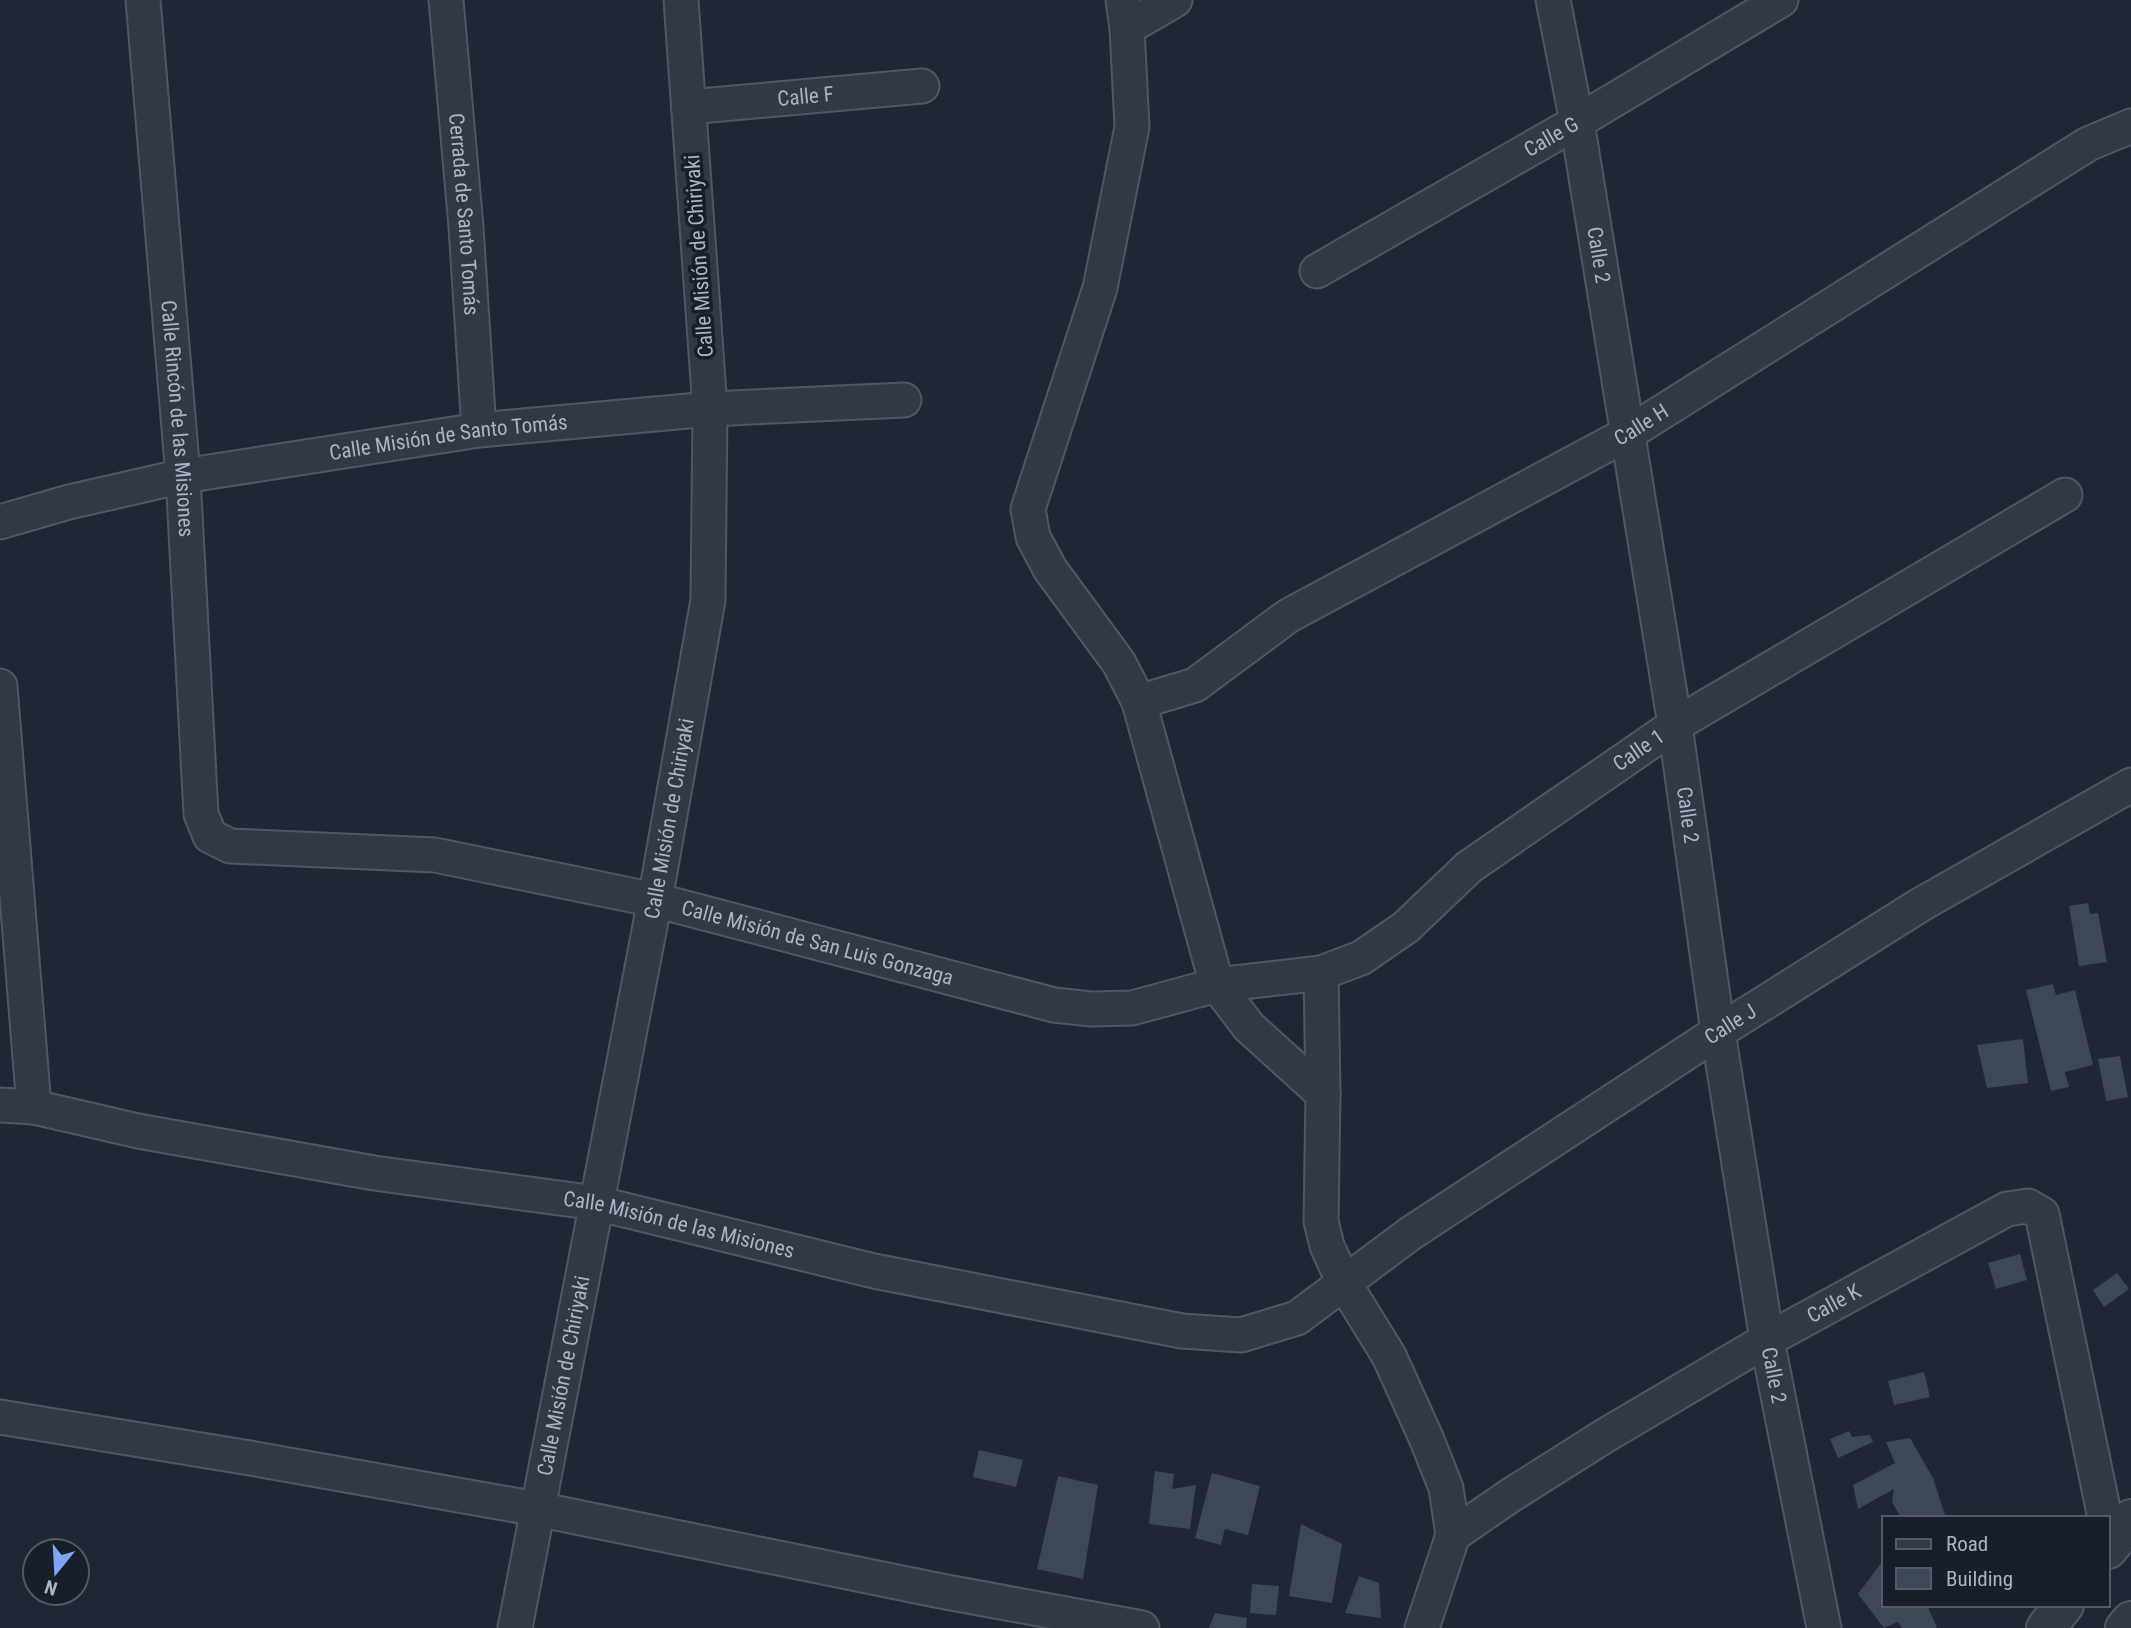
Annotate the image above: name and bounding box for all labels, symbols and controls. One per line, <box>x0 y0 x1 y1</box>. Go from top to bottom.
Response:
street label: Calle F <box>776 82 835 111</box>
street label: Cerrada de Santo Tomás <box>444 112 484 316</box>
street label: Calle G <box>1520 112 1583 162</box>
street label: Calle Misión de Chiriyaki <box>680 154 718 358</box>
street label: Calle 2 <box>1582 225 1615 285</box>
street label: Calle Rincón de las Misiones <box>156 299 198 538</box>
street label: Calle H <box>1610 399 1673 451</box>
street label: Calle Misión de Santo Tomás <box>328 410 568 465</box>
street label: Calle Misión de Chiriyaki <box>640 716 699 921</box>
street label: Calle 1 <box>1608 724 1669 776</box>
street label: Calle 2 <box>1672 785 1703 845</box>
street label: Calle Misión de San Luis Gonzaga <box>679 896 956 990</box>
street label: Calle J <box>1700 999 1761 1049</box>
street label: Calle Misión de las Misiones <box>562 1187 797 1263</box>
street label: Calle Misión de Chiriyaki <box>533 1274 594 1478</box>
street label: Calle K <box>1803 1279 1865 1328</box>
street label: Calle 2 <box>1757 1345 1791 1405</box>
legend <box>1882 1516 2110 1607</box>
text: Road <box>1946 1532 1988 1556</box>
north arrow <box>21 1537 91 1607</box>
text: Building <box>1946 1567 2013 1591</box>
text: N <box>42 1575 60 1600</box>

